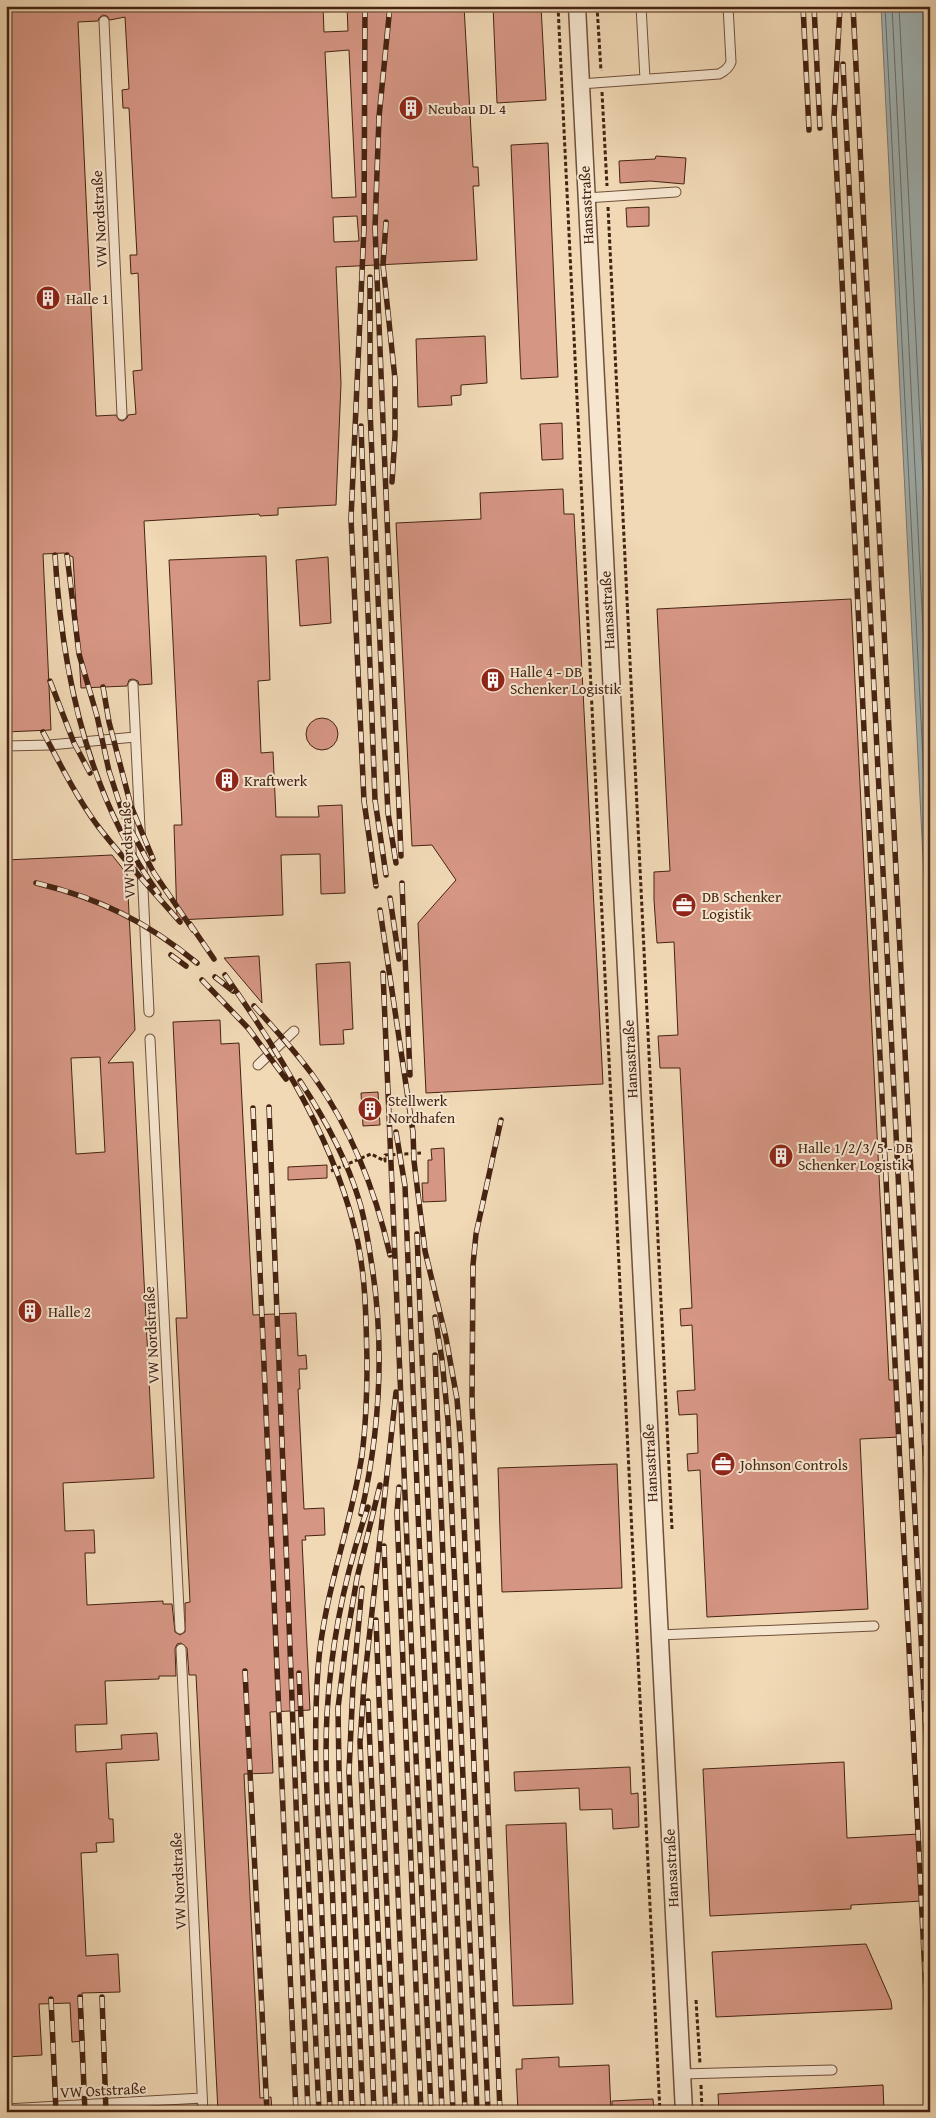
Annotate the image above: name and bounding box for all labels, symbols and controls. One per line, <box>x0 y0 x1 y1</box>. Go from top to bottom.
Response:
building icon: Neubau DL 4 <box>398 95 424 121</box>
place label: Neubau DL 4 <box>428 98 506 119</box>
street label: Hansastraße <box>573 165 599 245</box>
street label: VW Nordstraße <box>86 170 112 268</box>
building icon: Halle 1 <box>35 285 61 311</box>
place label: Halle 1 <box>66 288 109 309</box>
street label: Hansastraße <box>594 570 620 650</box>
place label: Halle 4 - DB Schenker Logistik <box>510 661 622 699</box>
building icon: Halle 4 - DB Schenker Logistik <box>480 667 506 693</box>
building icon: Kraftwerk <box>214 767 240 793</box>
place label: Kraftwerk <box>244 770 308 791</box>
street label: VW Nordstraße <box>114 801 140 899</box>
place label: DB Schenker Logistik <box>702 886 781 924</box>
office icon: DB Schenker Logistik <box>671 892 697 918</box>
street label: Hansastraße <box>617 1019 643 1099</box>
place label: Stellwerk Nordhafen <box>388 1090 456 1128</box>
building icon: Stellwerk Nordhafen <box>357 1096 383 1122</box>
place label: Halle 1/2/3/5 - DB Schenker Logistik <box>798 1137 913 1175</box>
building icon: Halle 1/2/3/5 - DB Schenker Logistik <box>768 1143 794 1169</box>
street label: VW Nordstraße <box>138 1286 164 1384</box>
building icon: Halle 2 <box>17 1298 43 1324</box>
place label: Halle 2 <box>48 1301 91 1322</box>
street label: Hansastraße <box>637 1423 663 1503</box>
office icon: Johnson Controls <box>710 1451 736 1477</box>
place label: Johnson Controls <box>738 1454 848 1475</box>
street label: Hansastraße <box>658 1828 684 1908</box>
street label: VW Nordstraße <box>165 1832 191 1930</box>
street label: VW Oststraße <box>59 2077 147 2103</box>

